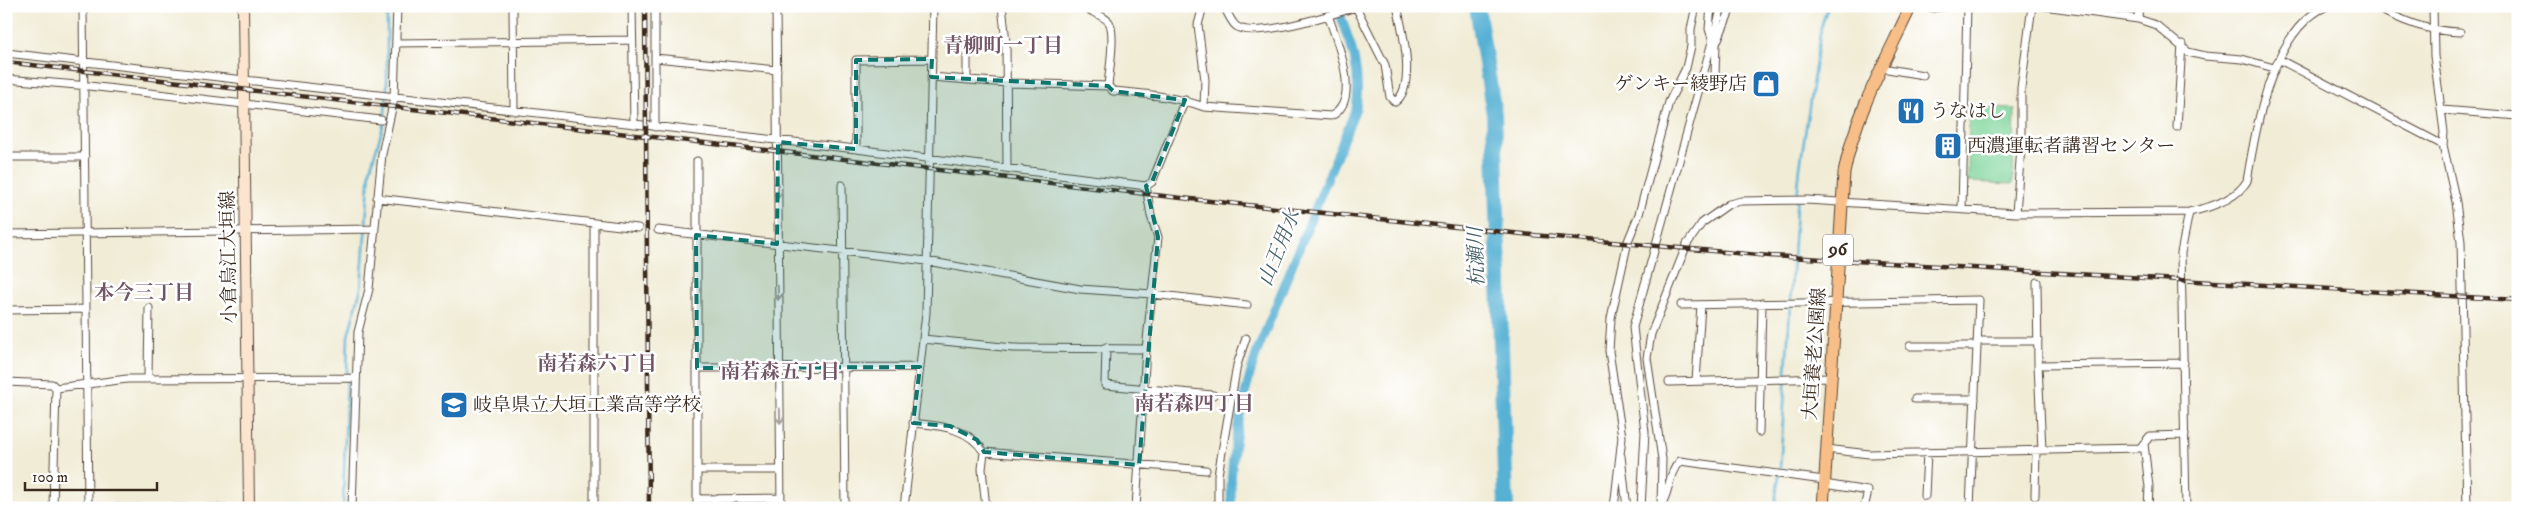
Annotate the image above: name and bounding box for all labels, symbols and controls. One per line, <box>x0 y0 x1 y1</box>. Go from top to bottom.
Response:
district label: 青柳町一丁目 <box>943 34 1063 59</box>
shop icon: ゲンキー綾野店 <box>1751 69 1781 99</box>
place label: ゲンキー綾野店 <box>1614 73 1747 96</box>
restaurant icon: うなはし <box>1896 96 1926 126</box>
place label: うなはし <box>1930 100 2006 123</box>
building icon: 西濃運転者講習センター <box>1933 131 1963 161</box>
place label: 西濃運転者講習センター <box>1967 135 2175 158</box>
one-way arrow <box>773 182 783 198</box>
street label: 小倉烏江大垣線 <box>216 190 242 324</box>
water label: 山王用水 <box>1253 204 1307 290</box>
water label: 杭瀬川 <box>1463 225 1491 287</box>
road number: 96 <box>1823 234 1853 266</box>
district label: 本今三丁目 <box>94 281 194 306</box>
one-way arrow <box>773 284 783 300</box>
street label: 大垣養老公園線 <box>1799 287 1831 421</box>
district label: 南若森六丁目 <box>537 352 657 377</box>
district label: 南若森五丁目 <box>720 360 840 385</box>
school or university icon: 岐阜県立大垣工業高等学校 <box>439 390 469 420</box>
district label: 南若森四丁目 <box>1134 392 1254 417</box>
place label: 岐阜県立大垣工業高等学校 <box>473 394 701 417</box>
one-way arrow <box>775 408 785 424</box>
scale bar <box>25 459 158 491</box>
text: 100 m <box>32 468 68 487</box>

